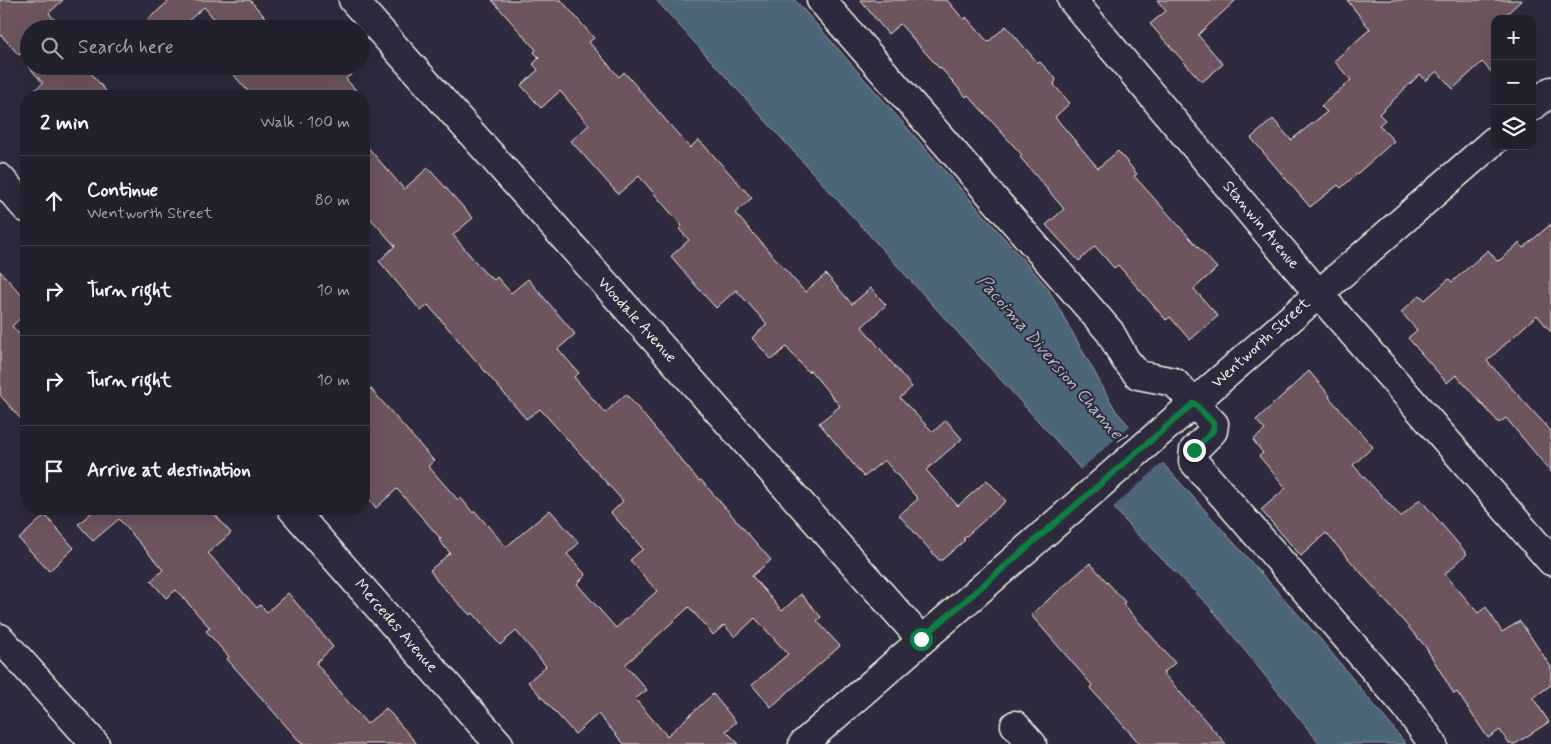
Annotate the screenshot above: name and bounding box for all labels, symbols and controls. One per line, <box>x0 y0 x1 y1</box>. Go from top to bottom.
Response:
map controls <box>1491 15 1536 150</box>
button: + <box>1491 15 1536 60</box>
search box <box>20 20 370 75</box>
icon: search <box>38 34 66 62</box>
text: Search here <box>78 35 174 60</box>
button: − <box>1491 60 1536 105</box>
button: layers <box>1491 105 1536 150</box>
text: 2 min <box>40 109 89 137</box>
text: Walk · 100 m <box>260 112 350 133</box>
street label: Stanwin Avenue <box>1218 176 1305 274</box>
text: Continue <box>87 178 158 203</box>
icon: ahead <box>40 187 68 215</box>
text: 80 m <box>315 190 350 211</box>
text: Wentworth Street <box>87 203 213 224</box>
water label: Pacoima Diversion Channel <box>971 270 1132 449</box>
street label: Woodale Avenue <box>593 273 681 367</box>
icon: right <box>40 277 68 305</box>
text: Turn right <box>87 278 171 303</box>
text: 10 m <box>317 280 350 301</box>
street label: Wentworth Street <box>1207 293 1315 393</box>
icon: right <box>40 367 68 395</box>
text: Turn right <box>87 368 171 393</box>
text: 10 m <box>317 370 350 391</box>
route end <box>1183 439 1206 462</box>
icon: arrive <box>40 457 68 485</box>
text: Arrive at destination <box>87 458 251 483</box>
street label: Mercedes Avenue <box>350 575 443 677</box>
route start <box>910 628 933 651</box>

